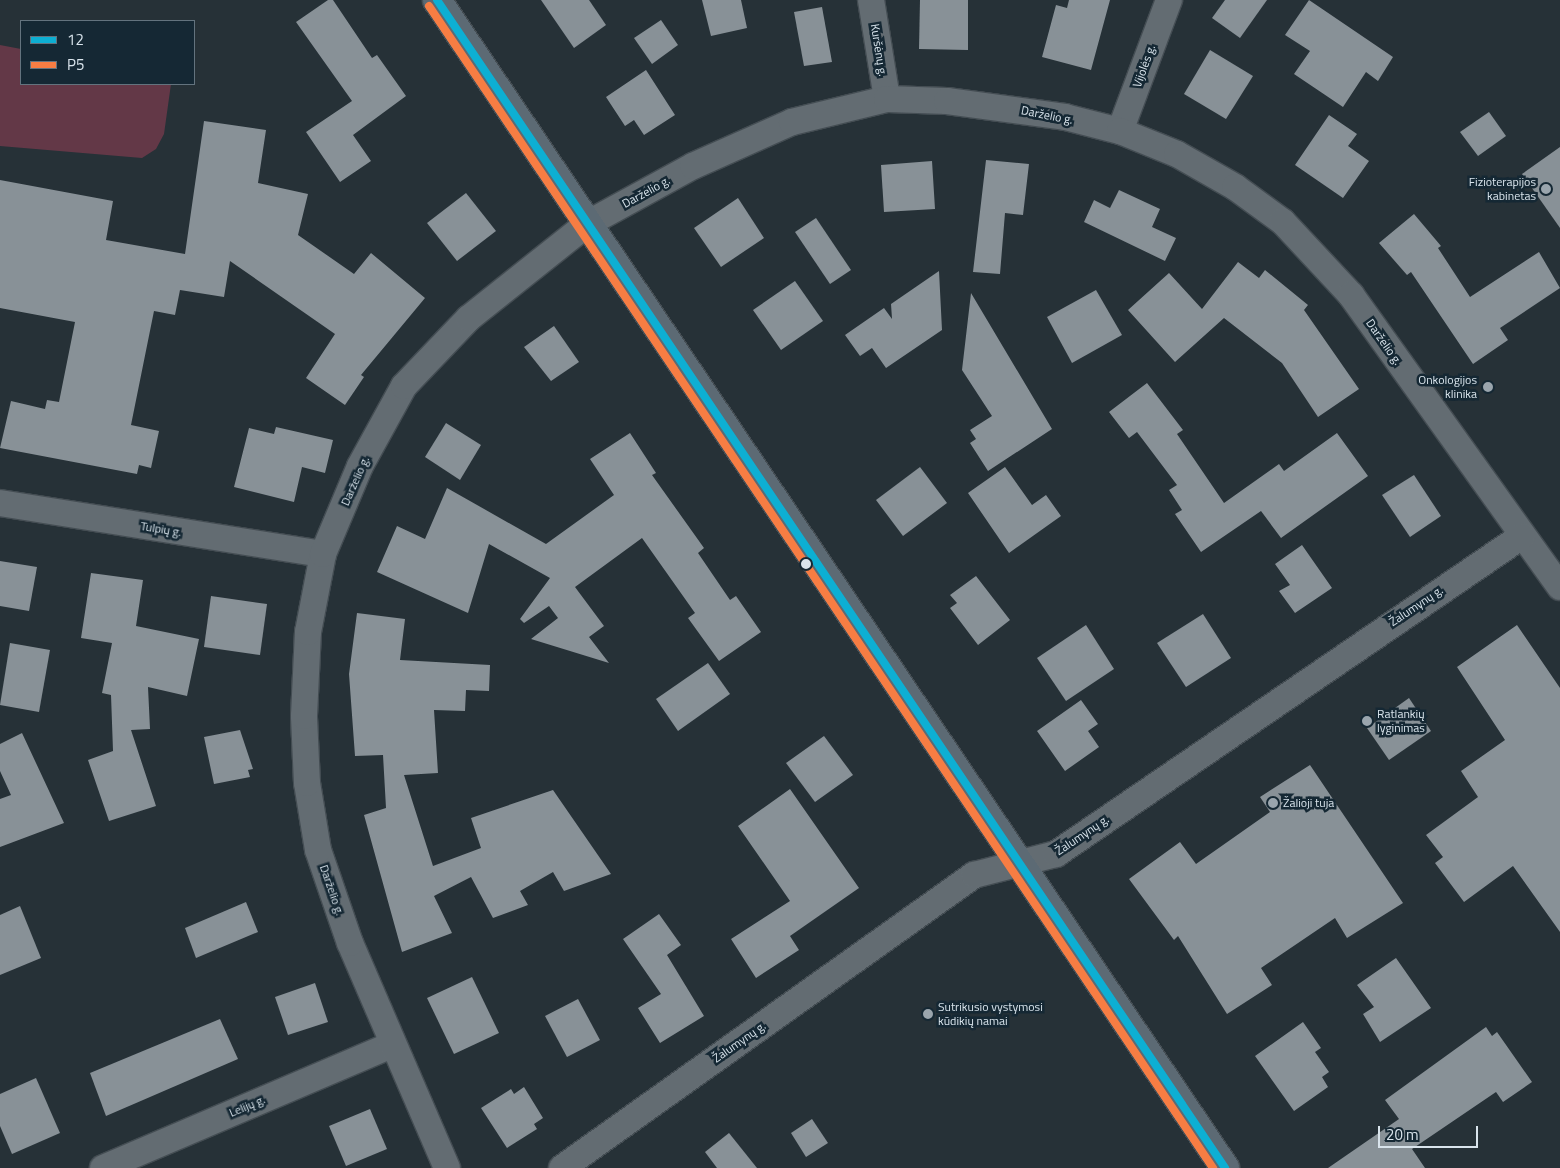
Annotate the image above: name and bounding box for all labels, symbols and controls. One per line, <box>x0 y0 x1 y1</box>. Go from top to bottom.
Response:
legend <box>20 20 195 85</box>
street label: Kuršėnų g. <box>868 23 890 77</box>
text: 12 <box>67 28 84 51</box>
street label: Vijolės g. <box>1130 43 1158 89</box>
text: P5 <box>67 53 84 76</box>
street label: Darželio g. <box>1020 103 1074 127</box>
street label: Darželio g. <box>620 173 672 211</box>
place label: Fizioterapijos kabinetas <box>1469 175 1536 203</box>
marker: Fizioterapijos kabinetas <box>1540 183 1552 195</box>
street label: Darželio g. <box>1363 316 1405 368</box>
place label: Onkologijos klinika <box>1418 373 1477 401</box>
marker: Onkologijos klinika <box>1481 380 1495 394</box>
street label: Darželio g. <box>338 454 372 508</box>
street label: Tulpių g. <box>140 519 182 539</box>
unlabelled marker <box>801 559 811 569</box>
street label: Žalumynų g. <box>1386 583 1446 629</box>
place label: Ratlankių lyginimas <box>1377 707 1425 735</box>
marker: Ratlankių lyginimas <box>1361 715 1373 727</box>
place label: Žalioji tuja <box>1283 796 1334 810</box>
marker: Žalioji tuja <box>1267 797 1279 809</box>
street label: Žalumynų g. <box>1052 812 1112 858</box>
street label: Darželio g. <box>317 863 347 917</box>
place label: Sutrikusio vystymosi kūdikių namai <box>938 1000 1043 1028</box>
marker: Sutrikusio vystymosi kūdikių namai <box>922 1008 934 1020</box>
street label: Žalumynų g. <box>710 1018 768 1066</box>
street label: Lelijų g. <box>227 1092 267 1120</box>
scale bar <box>1380 1116 1480 1148</box>
text: 20 m <box>1386 1123 1419 1146</box>

